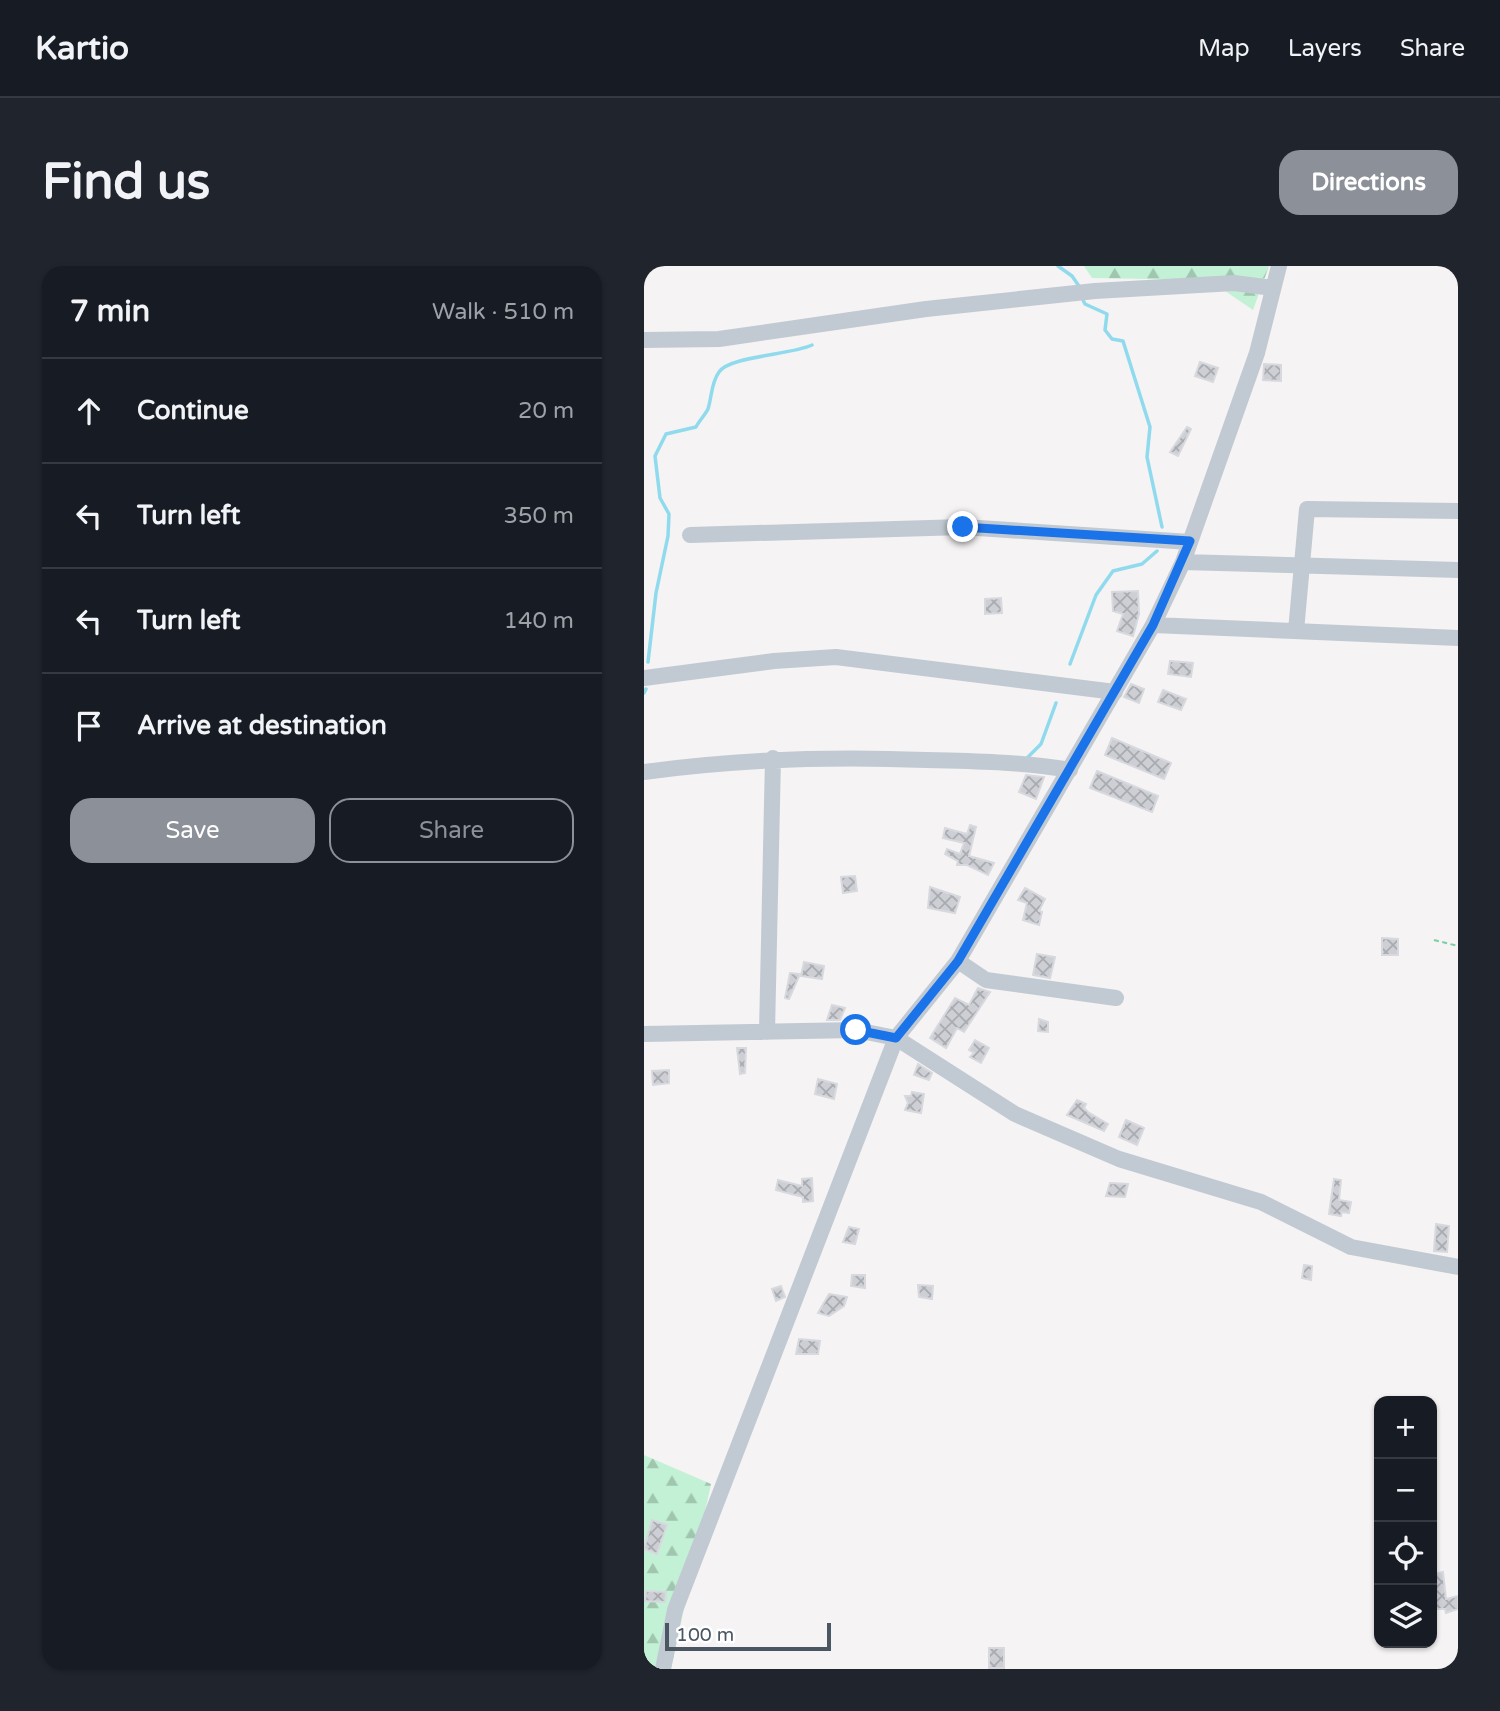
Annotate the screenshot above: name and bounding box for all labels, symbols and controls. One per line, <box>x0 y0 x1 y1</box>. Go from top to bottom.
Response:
text: Kartio <box>35 29 129 68</box>
text: Map <box>1198 34 1250 63</box>
text: Layers <box>1288 34 1362 63</box>
text: Share <box>1400 34 1465 63</box>
button: Directions <box>1279 150 1458 215</box>
text: Find us <box>42 153 210 212</box>
text: 7 min <box>70 293 150 330</box>
text: Walk · 510 m <box>432 298 574 326</box>
icon: ahead <box>70 392 108 430</box>
text: Continue <box>137 395 249 426</box>
text: 20 m <box>518 397 574 425</box>
icon: left <box>70 497 108 535</box>
text: Turn left <box>137 500 240 531</box>
text: 350 m <box>504 502 574 530</box>
route end <box>947 511 978 542</box>
icon: left <box>70 602 108 640</box>
text: Turn left <box>137 605 240 636</box>
text: 140 m <box>504 607 574 635</box>
icon: arrive <box>70 707 108 745</box>
text: Arrive at destination <box>137 710 387 741</box>
button: Save <box>70 798 315 863</box>
button: Share <box>329 798 574 863</box>
route start <box>840 1014 871 1045</box>
map controls <box>1374 1396 1437 1648</box>
button: + <box>1374 1396 1437 1459</box>
button: − <box>1374 1459 1437 1522</box>
button: locate <box>1374 1522 1437 1585</box>
button: layers <box>1374 1585 1437 1648</box>
scale bar <box>665 1620 831 1652</box>
text: 100 m <box>676 1624 734 1646</box>

